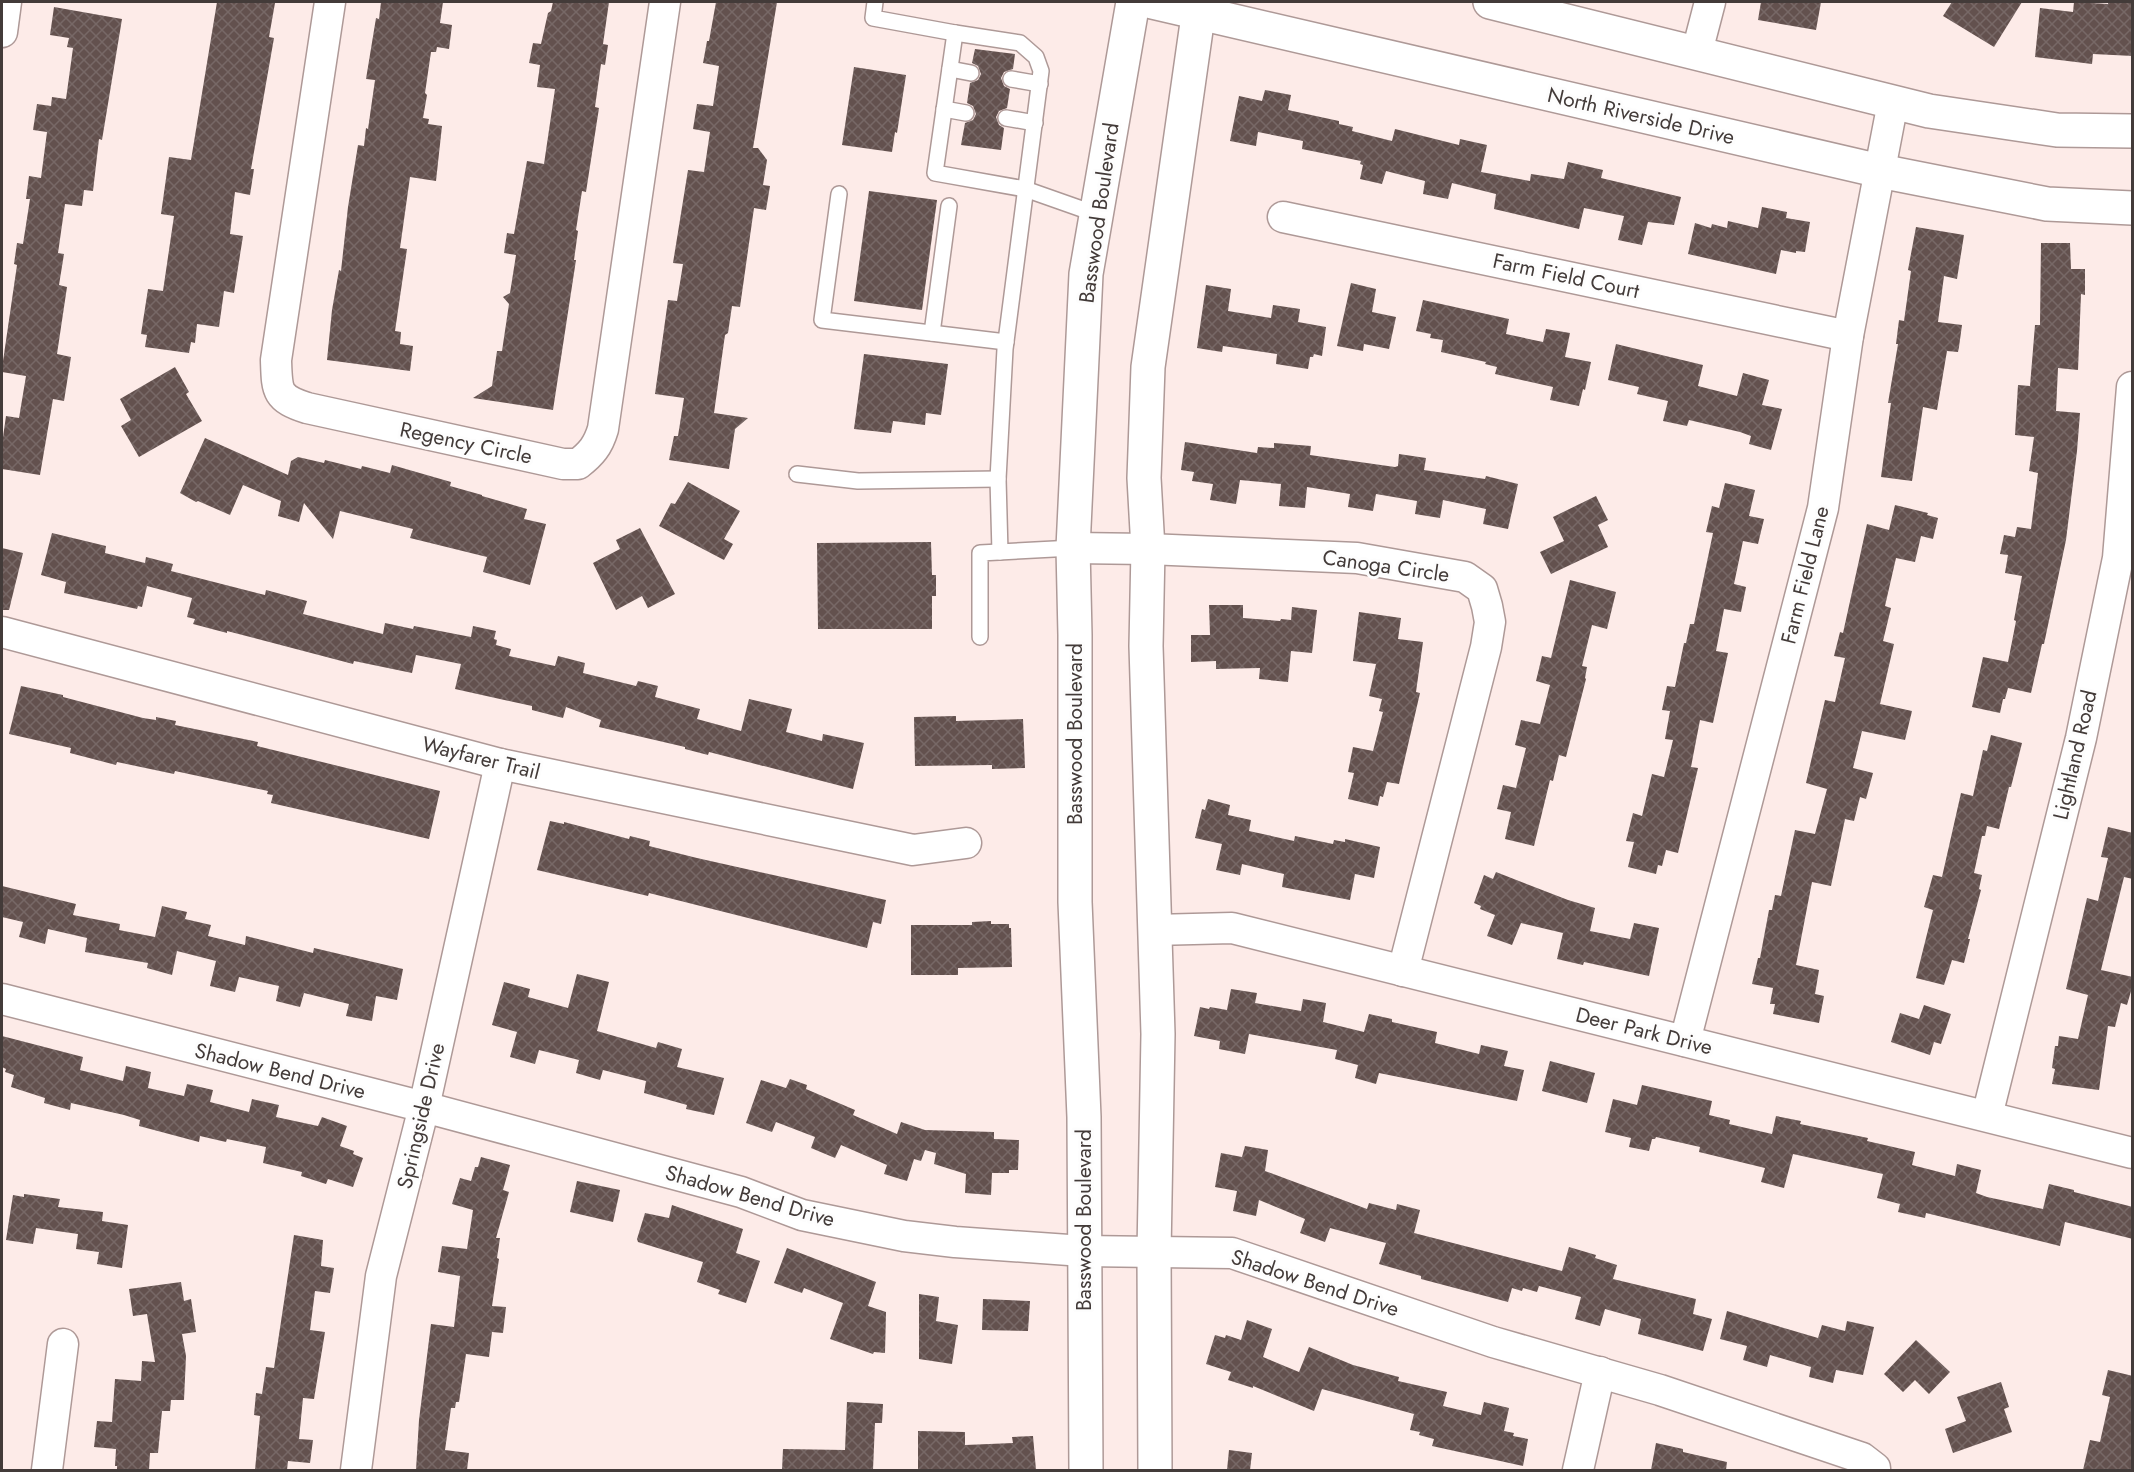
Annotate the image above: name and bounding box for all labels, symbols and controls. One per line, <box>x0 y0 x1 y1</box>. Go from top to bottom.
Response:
street label: North Riverside Drive <box>1544 80 1738 152</box>
street label: Basswood Boulevard <box>1071 121 1127 305</box>
street label: Farm Field Court <box>1490 246 1642 306</box>
street label: Regency Circle <box>397 414 535 472</box>
street label: Farm Field Lane <box>1773 503 1837 647</box>
street label: Canoga Circle <box>1321 542 1452 590</box>
street label: Basswood Boulevard <box>1060 643 1090 825</box>
street label: Lightland Road <box>2045 687 2105 823</box>
street label: Wayfarer Trail <box>419 729 543 787</box>
street label: Deer Park Drive <box>1573 1000 1716 1063</box>
street label: Shadow Bend Drive <box>192 1035 369 1107</box>
street label: Springside Drive <box>390 1040 452 1192</box>
street label: Basswood Boulevard <box>1069 1129 1099 1311</box>
street label: Shadow Bend Drive <box>662 1157 838 1235</box>
street label: Shadow Bend Drive <box>1227 1242 1403 1324</box>

